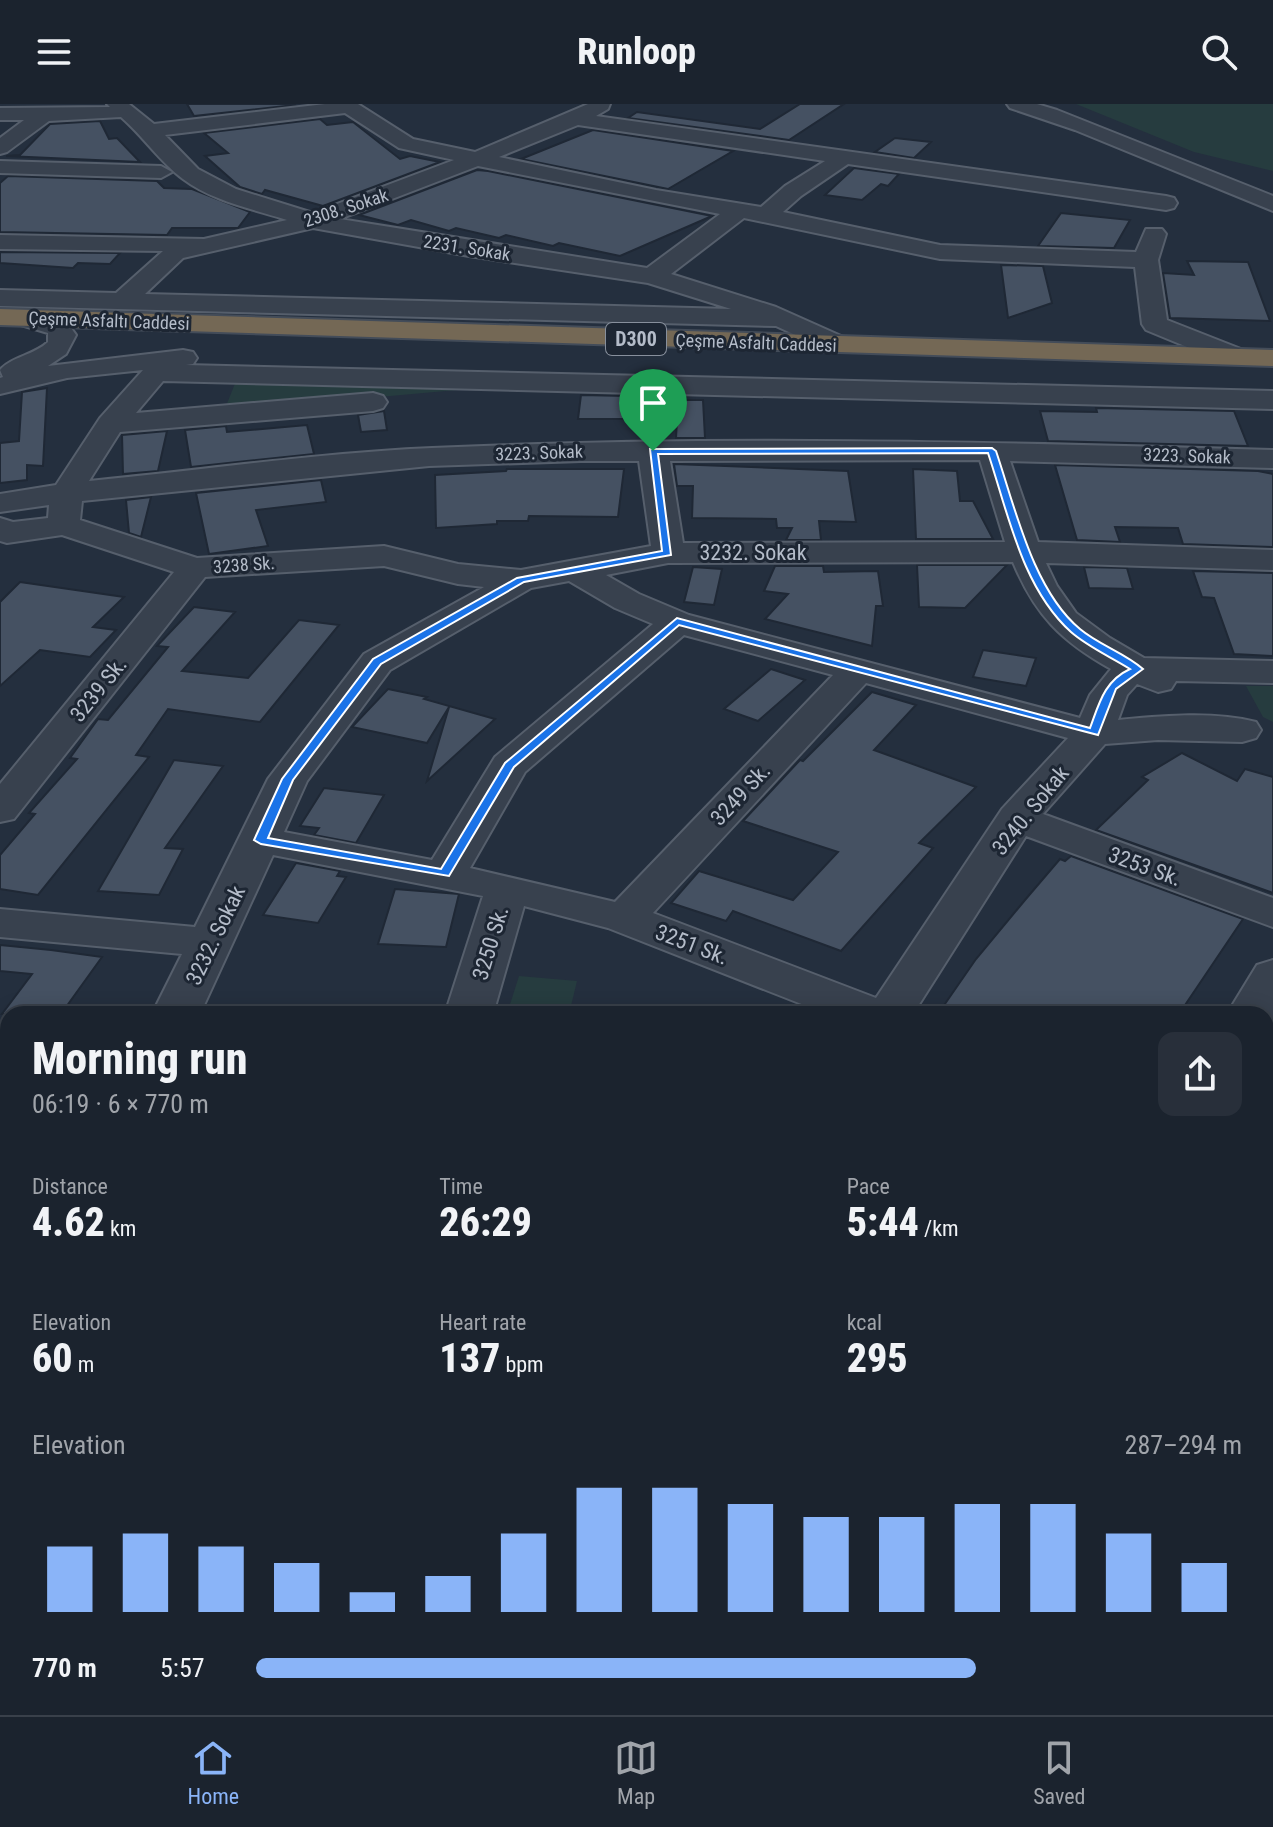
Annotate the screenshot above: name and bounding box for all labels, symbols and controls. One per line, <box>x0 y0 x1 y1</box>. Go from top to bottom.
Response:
icon: menu <box>32 30 76 74</box>
icon: search <box>1197 30 1241 74</box>
text: Runloop <box>577 31 696 73</box>
street label: 2308. Sokak <box>301 184 391 231</box>
street label: 2231. Sokak <box>422 230 512 265</box>
street label: Çeşme Asfaltı Caddesi <box>28 307 190 334</box>
road number: D300 <box>606 323 666 355</box>
street label: Çeşme Asfaltı Caddesi <box>675 329 837 356</box>
pin <box>619 369 687 451</box>
icon: arrive <box>631 381 675 425</box>
street label: 3223. Sokak <box>495 440 583 465</box>
street label: 3223. Sokak <box>1143 443 1231 468</box>
street label: 3232. Sokak <box>699 540 807 565</box>
street label: 3238 Sk. <box>212 552 276 577</box>
street label: 3239 Sk. <box>65 652 132 727</box>
street label: 3249 Sk. <box>705 758 775 831</box>
street label: 3240. Sokak <box>987 761 1074 860</box>
street label: 3253 Sk. <box>1105 842 1185 891</box>
street label: 3232. Sokak <box>181 882 250 989</box>
street label: 3250 Sk. <box>467 903 513 983</box>
street label: 3251 Sk. <box>652 919 732 970</box>
button: share <box>1158 1032 1242 1116</box>
text: Morning run <box>32 1033 248 1085</box>
text: 06:19 · 6 × 770 m <box>32 1089 209 1119</box>
text: Distance <box>32 1174 108 1199</box>
text: Time <box>439 1174 483 1199</box>
text: Pace <box>847 1174 890 1199</box>
text: 4.62 <box>32 1199 105 1246</box>
text: 26:29 <box>439 1199 532 1246</box>
text: 5:44 <box>847 1199 919 1246</box>
text: km <box>105 1216 136 1241</box>
text: /km <box>919 1216 959 1241</box>
text: Elevation <box>32 1310 111 1335</box>
text: Heart rate <box>439 1310 526 1335</box>
text: kcal <box>847 1310 882 1335</box>
text: 60 <box>32 1335 73 1382</box>
text: 137 <box>439 1335 500 1382</box>
text: 295 <box>847 1335 908 1382</box>
text: m <box>73 1352 94 1377</box>
text: bpm <box>500 1352 544 1377</box>
text: Elevation <box>32 1430 126 1460</box>
text: 287–294 m <box>1125 1430 1242 1460</box>
text: 770 m <box>32 1653 97 1683</box>
text: 5:57 <box>160 1653 205 1683</box>
tab: Home <box>188 1736 239 1809</box>
tab: Map <box>614 1736 658 1809</box>
tab: Saved <box>1033 1736 1085 1809</box>

